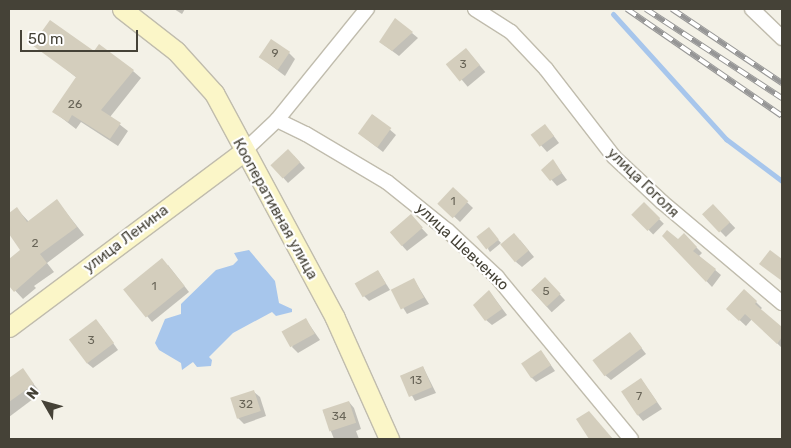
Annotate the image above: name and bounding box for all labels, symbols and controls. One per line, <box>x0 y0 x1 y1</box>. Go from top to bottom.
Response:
scale bar <box>22 20 140 52</box>
text: 50 m <box>28 30 63 48</box>
house number: 9 <box>271 47 279 61</box>
house number: 3 <box>459 58 467 72</box>
house number: 26 <box>68 98 82 112</box>
street label: Кооперативная улица <box>229 135 321 283</box>
street label: улица Гоголя <box>603 144 683 222</box>
house number: 1 <box>450 195 456 209</box>
street label: улица Шевченко <box>412 199 512 295</box>
street label: улица Ленина <box>80 201 172 277</box>
house number: 2 <box>31 237 39 251</box>
house number: 1 <box>151 280 157 294</box>
house number: 5 <box>542 285 550 299</box>
house number: 3 <box>87 334 95 348</box>
house number: 13 <box>410 374 422 388</box>
north arrow <box>20 378 70 428</box>
text: N <box>23 384 43 403</box>
house number: 7 <box>636 390 642 404</box>
house number: 32 <box>239 398 253 412</box>
house number: 34 <box>332 410 346 424</box>

